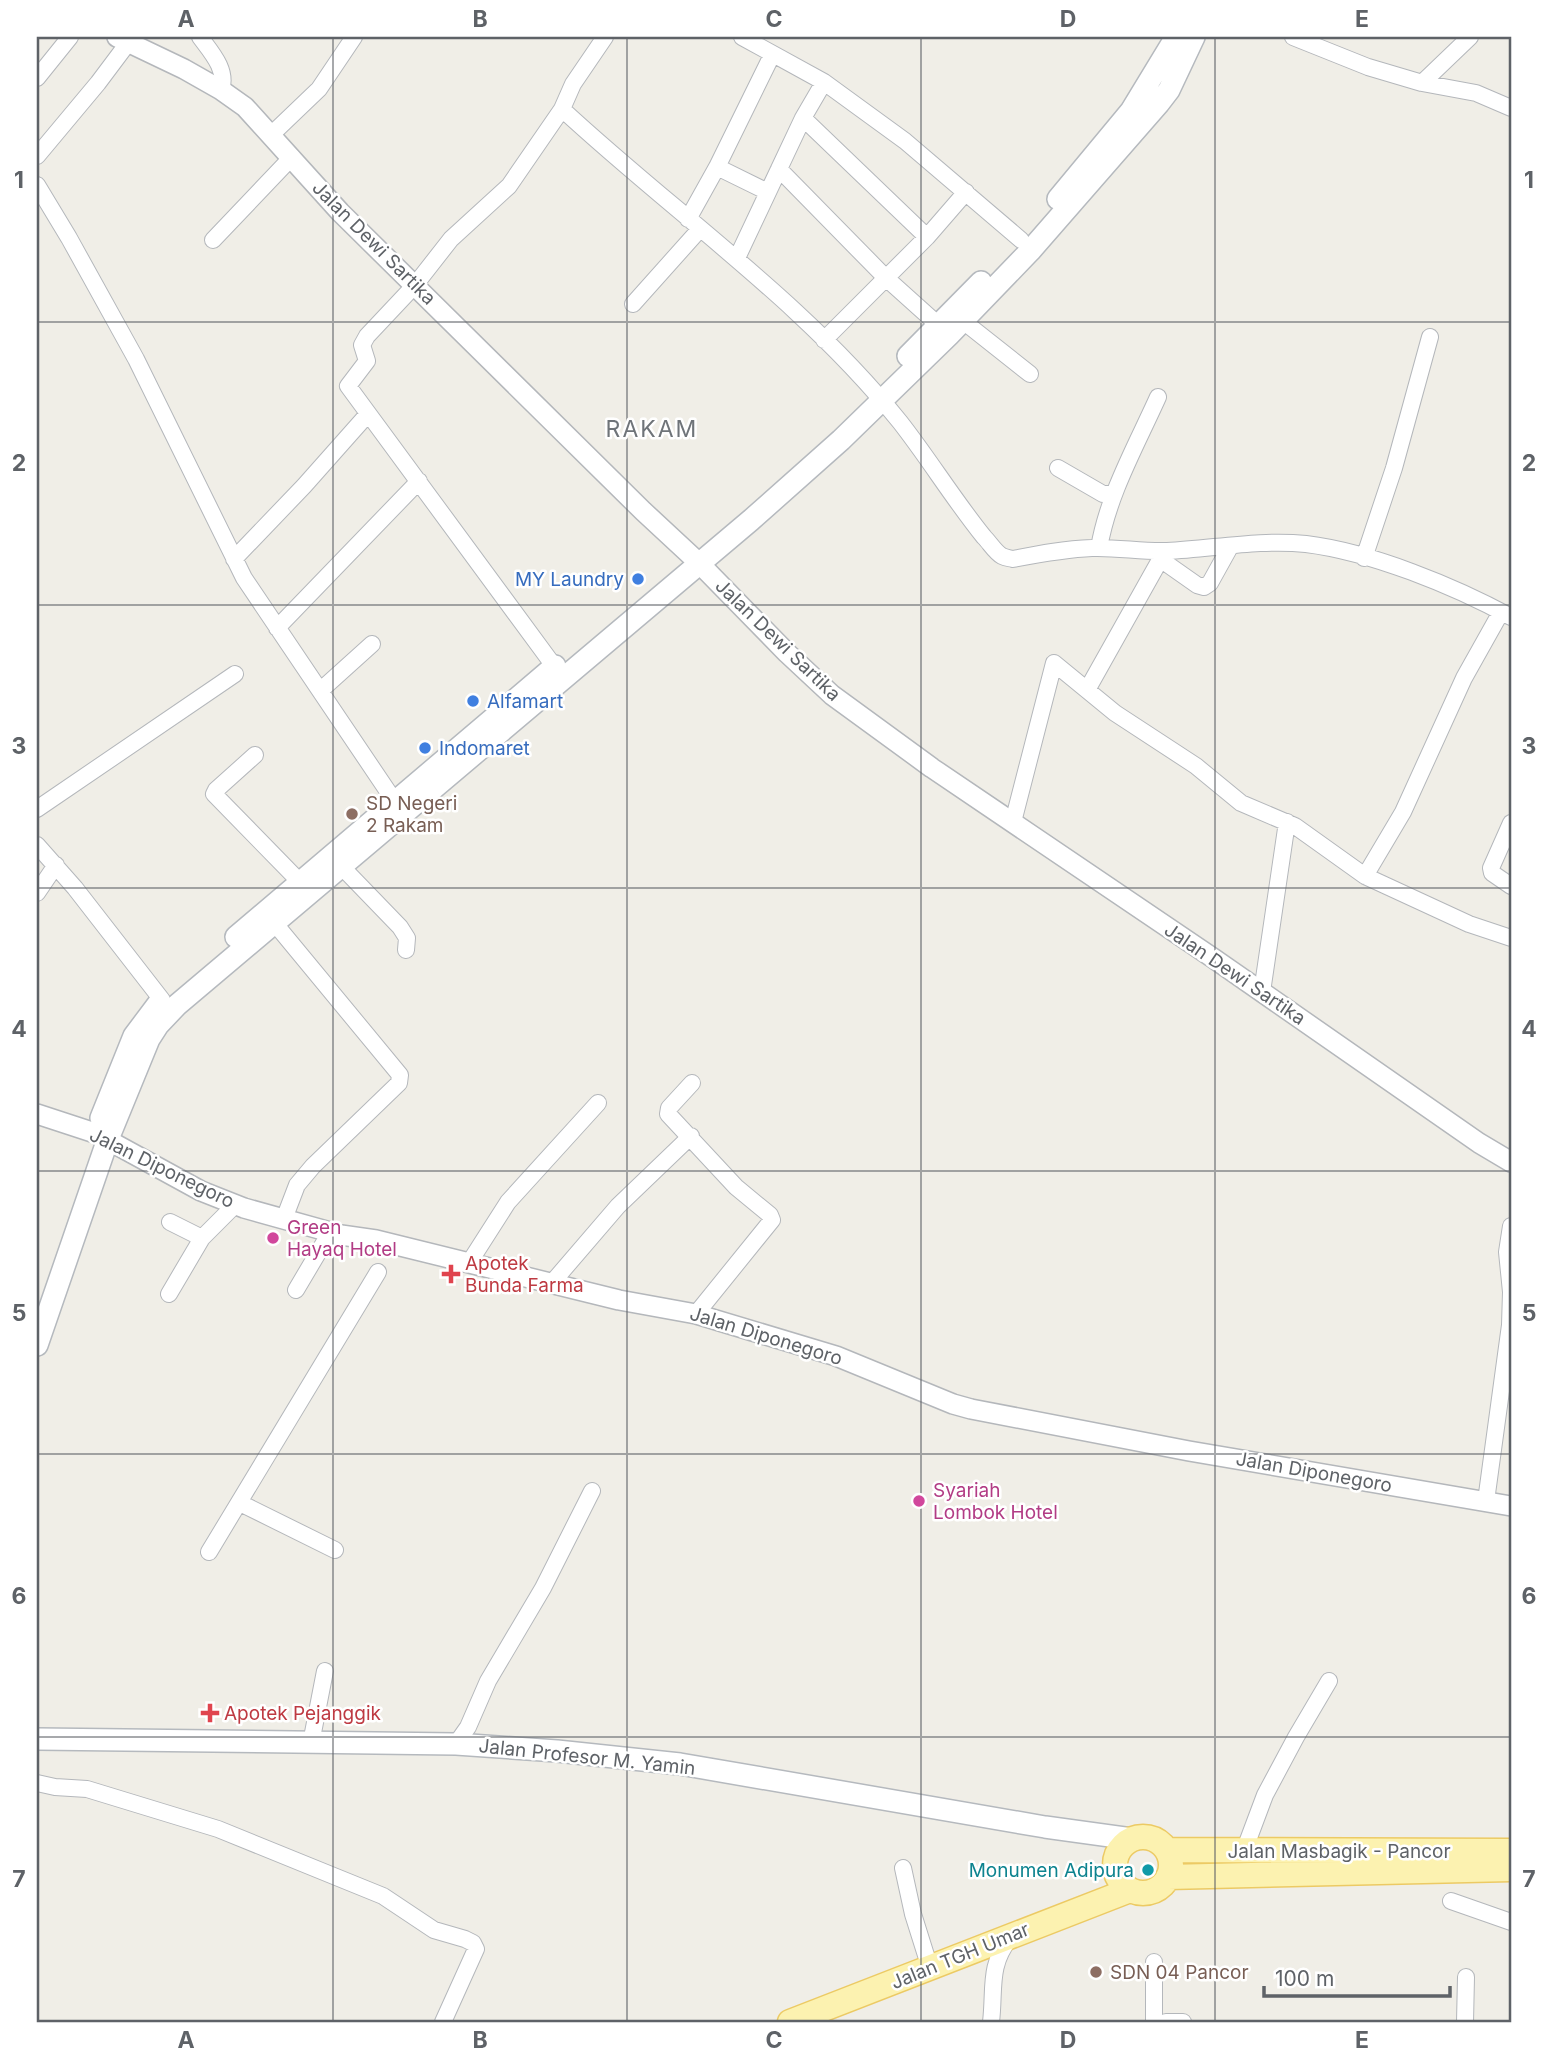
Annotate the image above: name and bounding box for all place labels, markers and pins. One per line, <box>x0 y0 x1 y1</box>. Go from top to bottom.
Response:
place label: MY Laundry <box>515 568 624 591</box>
marker: MY Laundry <box>630 571 646 587</box>
place label: Alfamart <box>487 690 563 713</box>
marker: Alfamart <box>465 693 481 709</box>
place label: Indomaret <box>439 737 530 760</box>
marker: Indomaret <box>417 740 433 756</box>
place label: SD Negeri 2 Rakam <box>366 792 457 837</box>
marker: SD Negeri 2 Rakam <box>344 806 360 822</box>
place label: Green Hayaq Hotel <box>287 1216 397 1261</box>
marker: Green Hayaq Hotel <box>265 1230 281 1246</box>
place label: Apotek Bunda Farma <box>465 1252 584 1297</box>
marker: Apotek Bunda Farma <box>443 1266 459 1282</box>
place label: Syariah Lombok Hotel <box>933 1479 1058 1524</box>
marker: Syariah Lombok Hotel <box>911 1493 927 1509</box>
place label: Apotek Pejanggik <box>224 1702 382 1725</box>
marker: Apotek Pejanggik <box>202 1705 218 1721</box>
place label: Monumen Adipura <box>969 1859 1134 1882</box>
marker: Monumen Adipura <box>1140 1862 1156 1878</box>
place label: SDN 04 Pancor <box>1110 1961 1249 1984</box>
marker: SDN 04 Pancor <box>1088 1964 1104 1980</box>

